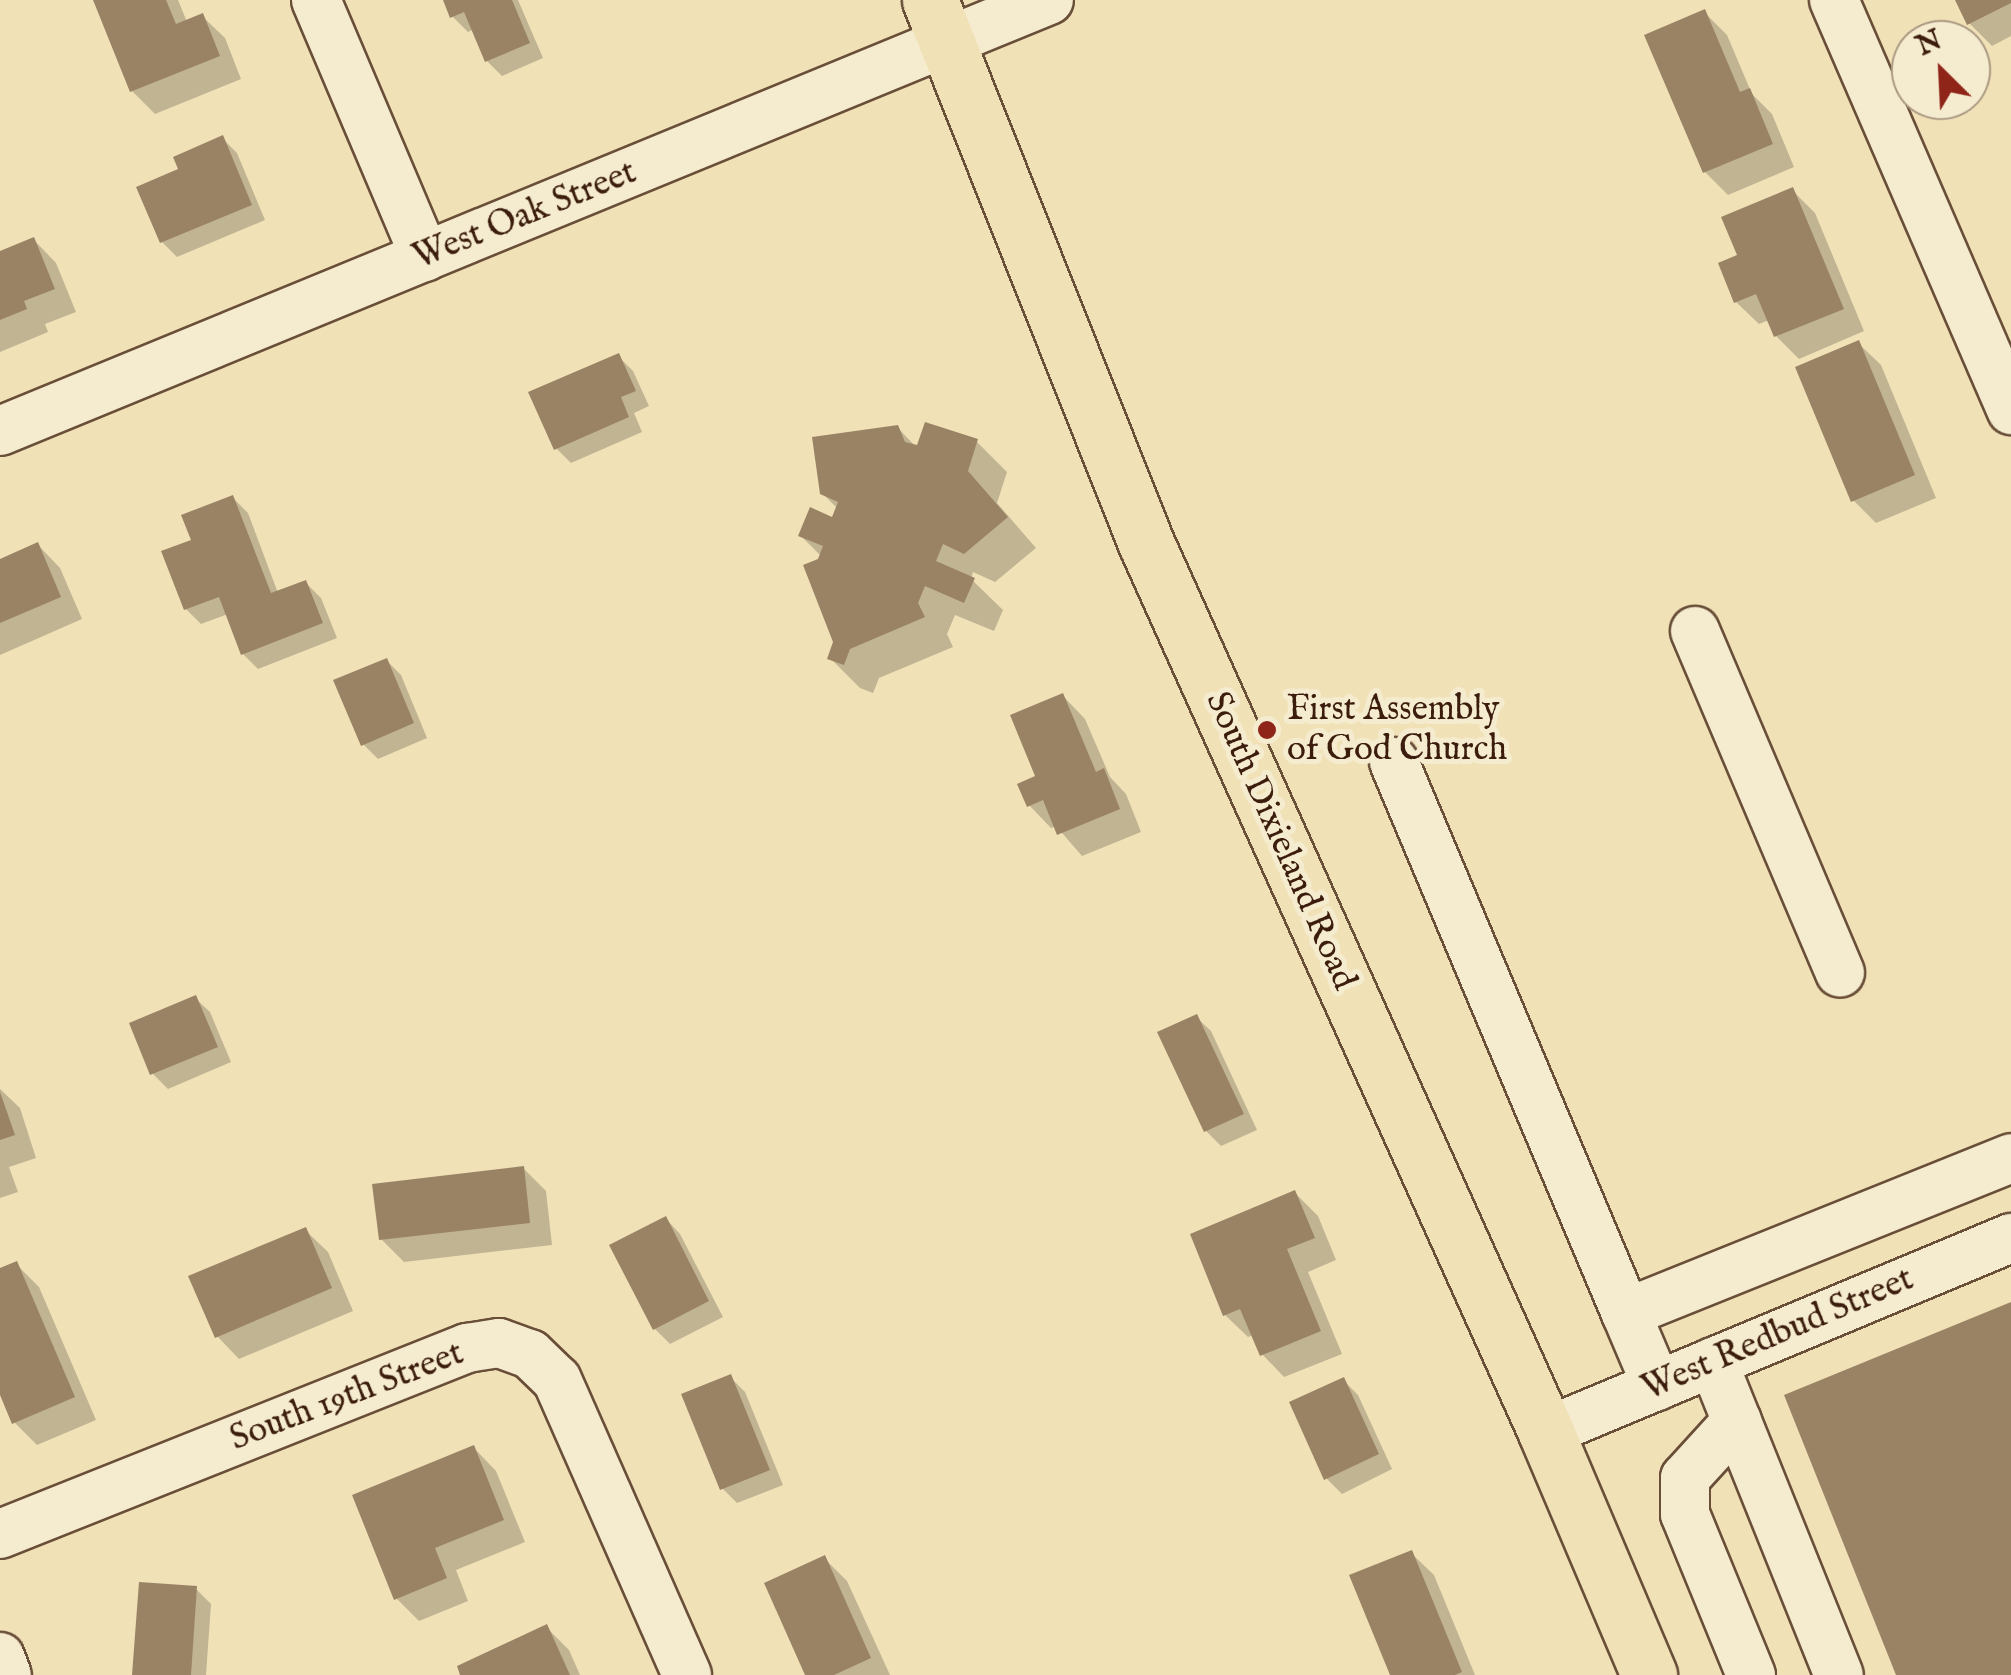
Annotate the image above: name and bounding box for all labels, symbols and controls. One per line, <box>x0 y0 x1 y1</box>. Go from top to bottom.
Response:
north arrow <box>1891 20 1991 120</box>
text: N <box>1911 23 1948 65</box>
street label: West Oak Street <box>407 152 643 280</box>
street label: South Dixieland Road <box>1195 686 1365 996</box>
place label: First Assembly of God Church <box>1287 689 1507 771</box>
marker: First Assembly of God Church <box>1256 719 1278 741</box>
street label: West Redbud Street <box>1636 1259 1920 1411</box>
street label: South 19th Street <box>224 1333 470 1461</box>

